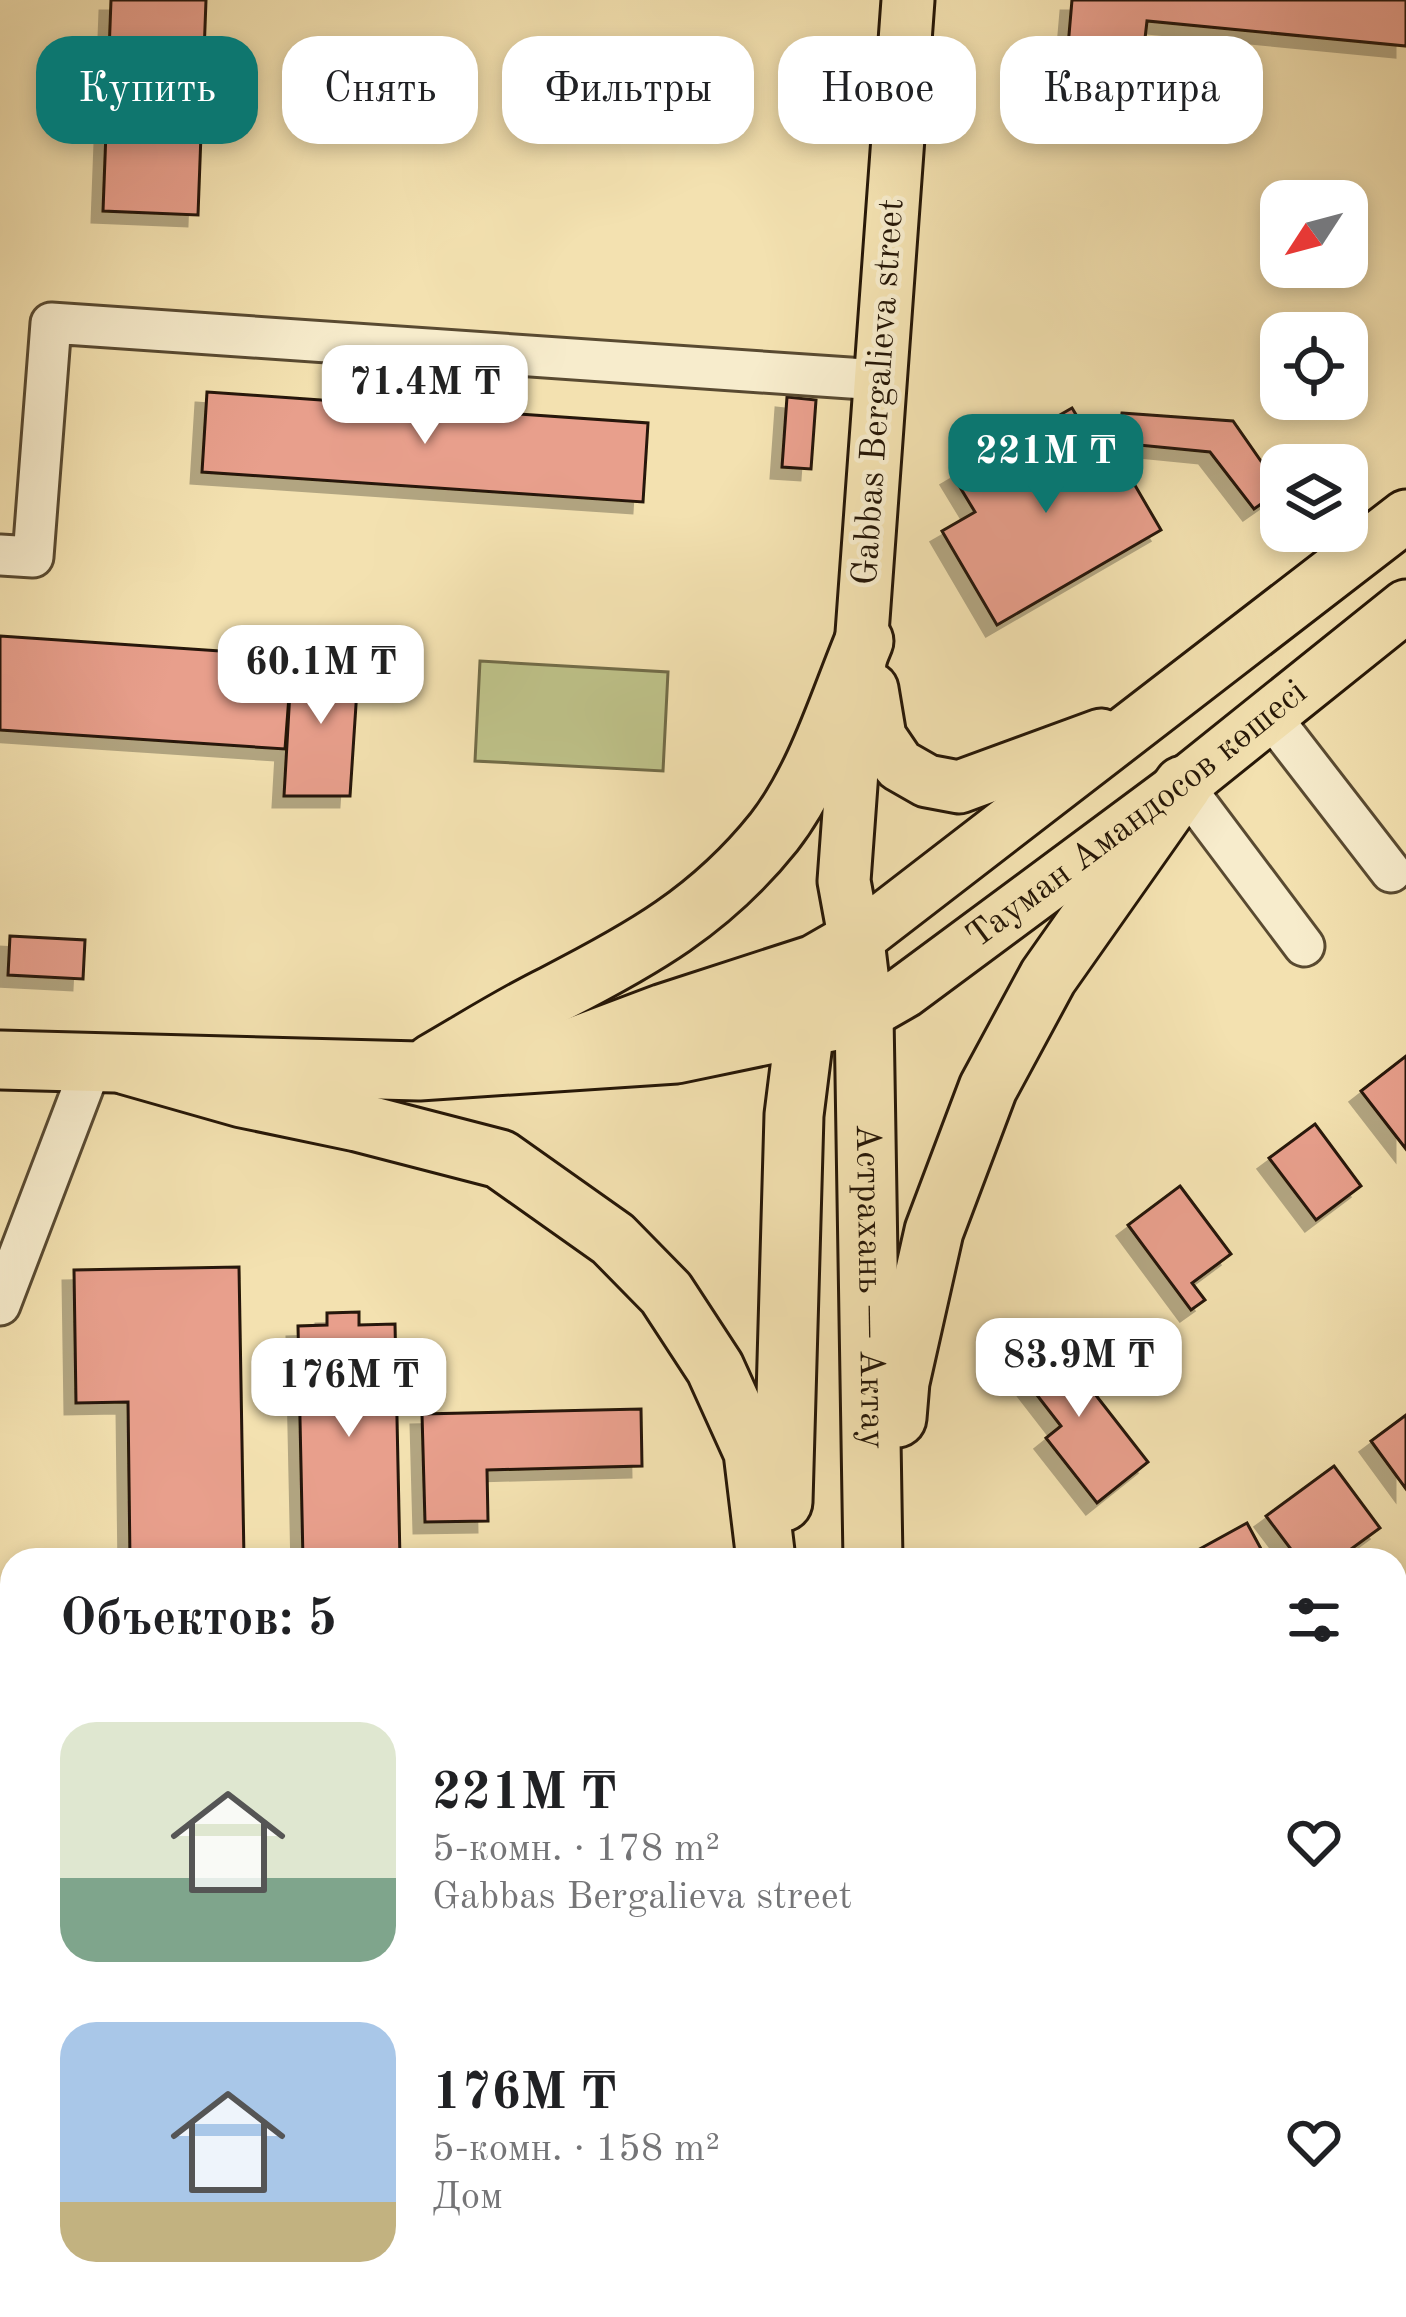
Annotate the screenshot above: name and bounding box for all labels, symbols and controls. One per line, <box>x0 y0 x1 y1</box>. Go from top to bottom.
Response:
chip: Купить <box>36 36 258 144</box>
chip: Снять <box>282 36 478 144</box>
chip: Фильтры <box>502 36 754 144</box>
chip: Новое <box>778 36 976 144</box>
chip: Квартира <box>1000 36 1263 144</box>
north arrow <box>1260 180 1368 288</box>
map controls <box>1260 180 1368 552</box>
street label: Gabbas Bergalieva street <box>849 197 911 587</box>
button: locate <box>1260 312 1368 420</box>
pin: 71.4M ₸ <box>314 345 536 447</box>
text: 71.4M ₸ <box>349 364 501 403</box>
pin: 221M ₸ <box>948 414 1144 516</box>
text: 221M ₸ <box>975 433 1117 472</box>
button: layers <box>1260 444 1368 552</box>
pin: 60.1M ₸ <box>210 625 432 727</box>
text: 60.1M ₸ <box>245 644 397 683</box>
street label: Тауман Амандосов көшесі <box>961 675 1314 956</box>
street label: Астрахань — Актау <box>848 1123 889 1449</box>
pin: 83.9M ₸ <box>968 1318 1190 1420</box>
text: 83.9M ₸ <box>1003 1337 1155 1376</box>
pin: 176M ₸ <box>251 1338 447 1440</box>
text: 176M ₸ <box>278 1357 420 1396</box>
icon: filters <box>1281 1587 1347 1653</box>
text: Объектов: 5 <box>60 1595 337 1646</box>
text: 221M ₸ <box>432 1769 617 1820</box>
icon: home <box>156 1770 300 1914</box>
icon: heart <box>1281 1809 1347 1875</box>
text: 5-комн. · 178 m² <box>432 1830 720 1869</box>
text: Gabbas Bergalieva street <box>432 1878 852 1917</box>
text: 176M ₸ <box>432 2069 617 2120</box>
icon: home <box>156 2070 300 2214</box>
icon: heart <box>1281 2109 1347 2175</box>
text: 5-комн. · 158 m² <box>432 2130 720 2169</box>
text: Дом <box>432 2178 503 2217</box>

